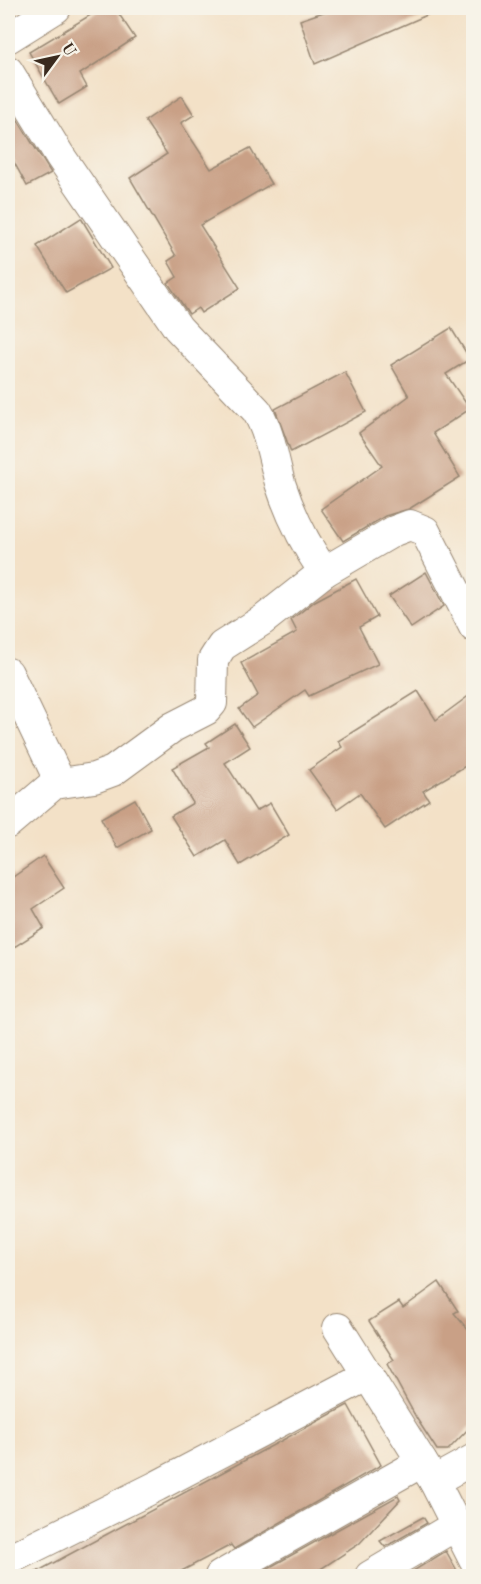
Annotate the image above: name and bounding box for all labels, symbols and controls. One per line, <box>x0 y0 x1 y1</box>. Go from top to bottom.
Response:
north arrow <box>27 27 87 87</box>
text: U <box>58 40 78 60</box>

